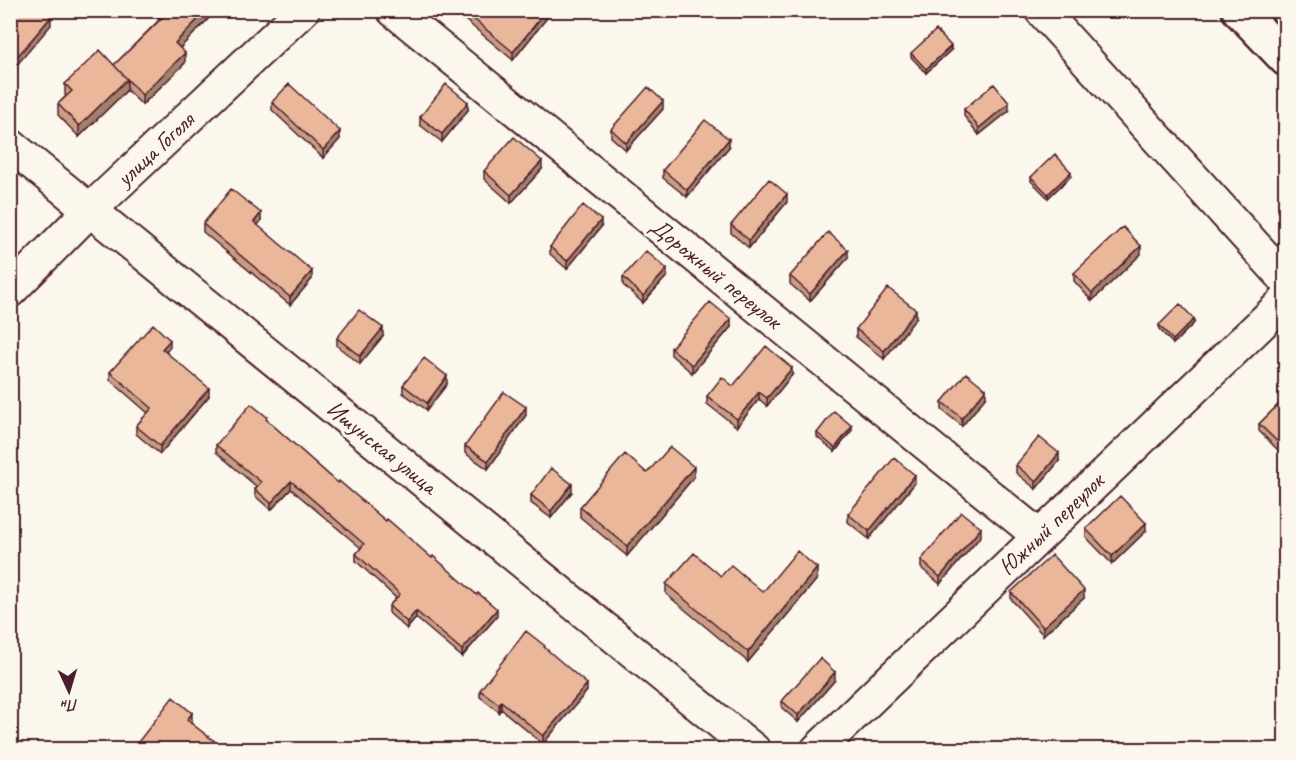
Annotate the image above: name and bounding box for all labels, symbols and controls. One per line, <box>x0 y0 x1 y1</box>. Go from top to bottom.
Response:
street label: улица Гоголя <box>108 104 202 194</box>
street label: Дорожный переулок <box>644 211 790 337</box>
street label: Ишунская улица <box>321 393 445 502</box>
street label: Южный переулок <box>992 465 1111 582</box>
north arrow <box>39 661 99 721</box>
text: Пн <box>60 694 79 716</box>

